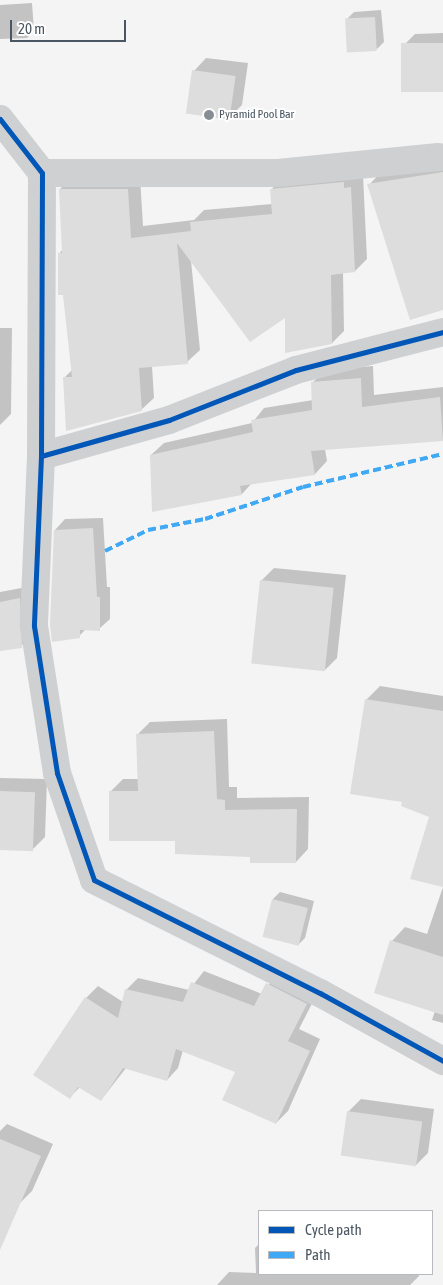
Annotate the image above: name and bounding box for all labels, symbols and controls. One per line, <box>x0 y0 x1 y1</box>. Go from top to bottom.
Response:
scale bar <box>12 10 129 42</box>
text: 20 m <box>18 20 45 37</box>
place label: Pyramid Pool Bar <box>219 108 294 122</box>
marker: Pyramid Pool Bar <box>203 109 215 121</box>
legend <box>258 1210 433 1275</box>
text: Cycle path <box>305 1221 362 1238</box>
text: Path <box>305 1246 331 1263</box>

